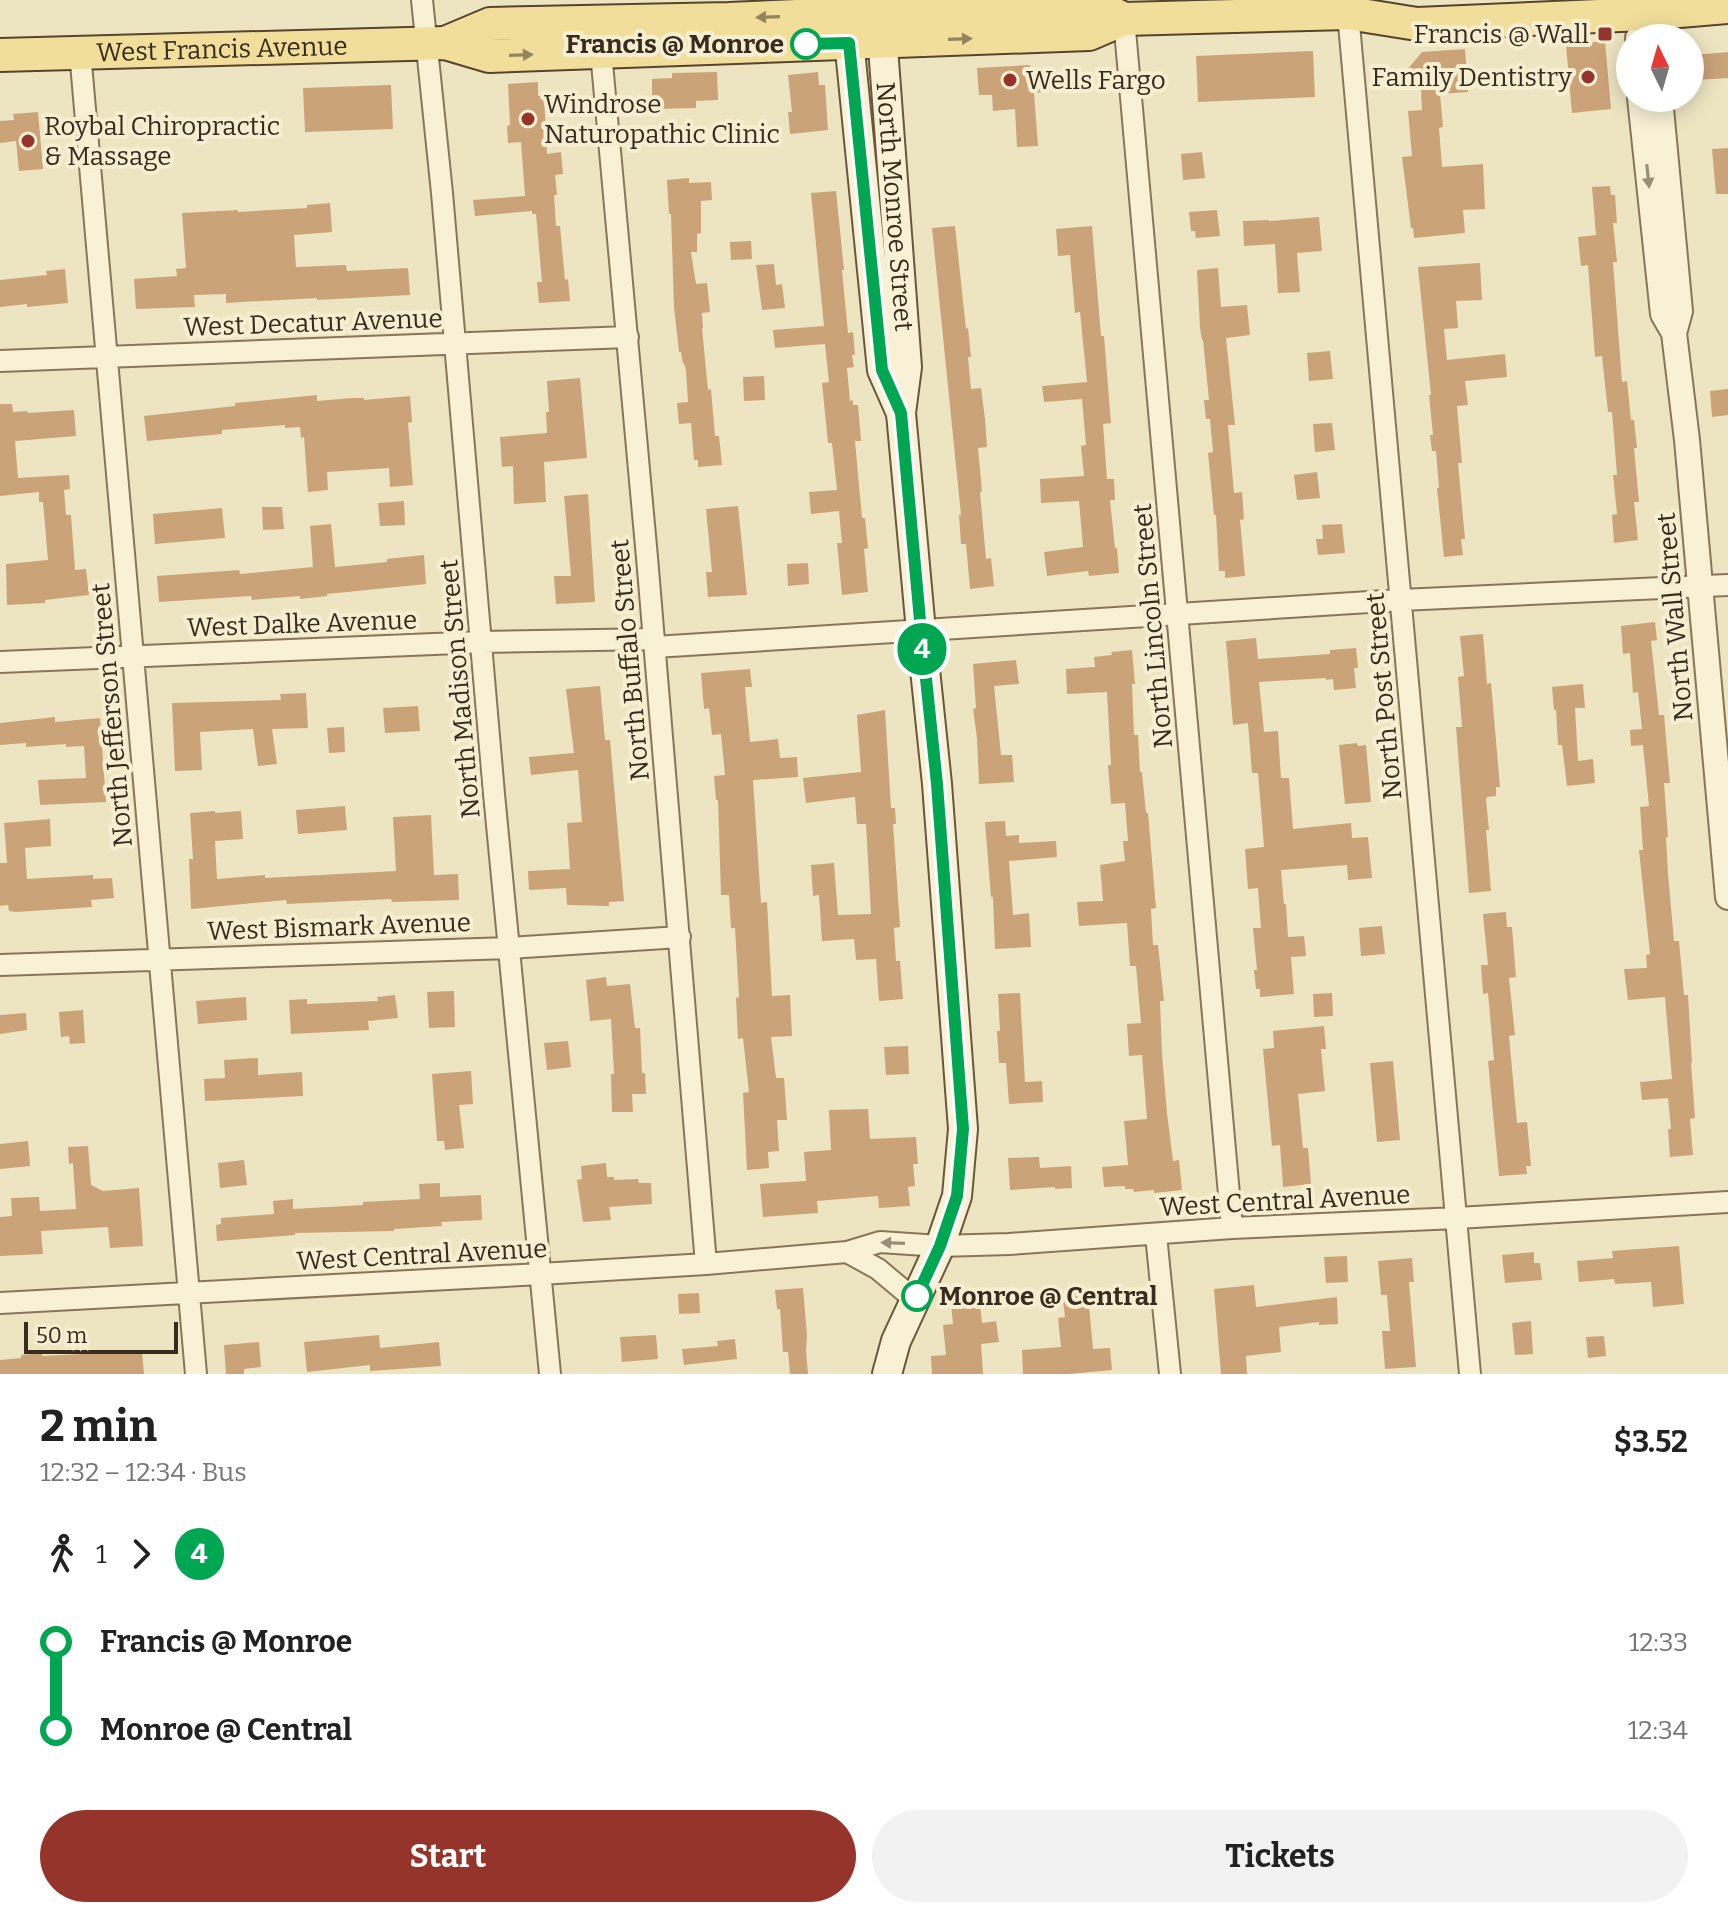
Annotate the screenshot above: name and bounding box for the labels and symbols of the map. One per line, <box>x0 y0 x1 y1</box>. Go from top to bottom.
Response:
one-way arrow <box>755 11 780 24</box>
place label: Francis @ Wall <box>1414 19 1589 50</box>
north arrow <box>1616 24 1704 112</box>
marker: Francis @ Wall <box>1596 25 1614 43</box>
place label: Francis @ Monroe <box>565 29 784 60</box>
marker: Francis @ Monroe <box>791 29 821 59</box>
street label: West Francis Avenue <box>96 30 348 68</box>
one-way arrow <box>948 32 973 45</box>
one-way arrow <box>509 48 534 61</box>
place label: Family Dentistry <box>1372 62 1572 93</box>
place label: Wells Fargo <box>1026 65 1166 96</box>
marker: Family Dentistry <box>1579 68 1597 86</box>
marker: Wells Fargo <box>1001 71 1019 89</box>
street label: North Monroe Street <box>870 81 920 333</box>
place label: Windrose Naturopathic Clinic <box>544 89 780 150</box>
marker: Windrose Naturopathic Clinic <box>519 110 537 128</box>
place label: Roybal Chiropractic & Massage <box>44 111 280 172</box>
marker: Roybal Chiropractic & Massage <box>19 132 37 150</box>
one-way arrow <box>1641 164 1654 189</box>
street label: West Decatur Avenue <box>183 303 443 343</box>
street label: North Lincoln Street <box>1127 502 1179 750</box>
street label: North Wall Street <box>1650 511 1700 723</box>
street label: North Buffalo Street <box>604 537 656 782</box>
street label: North Madison Street <box>433 558 487 820</box>
street label: North Jefferson Street <box>85 581 139 848</box>
street label: North Post Street <box>1359 591 1408 801</box>
street label: West Dalke Avenue <box>186 604 418 644</box>
line badge: 4 <box>896 623 948 675</box>
street label: West Bismark Avenue <box>207 907 471 947</box>
street label: West Central Avenue <box>1159 1179 1411 1223</box>
street label: West Central Avenue <box>296 1233 548 1277</box>
one-way arrow <box>879 1237 905 1250</box>
marker: Monroe @ Central <box>902 1281 932 1311</box>
place label: Monroe @ Central <box>939 1281 1158 1312</box>
scale bar <box>24 1318 178 1354</box>

